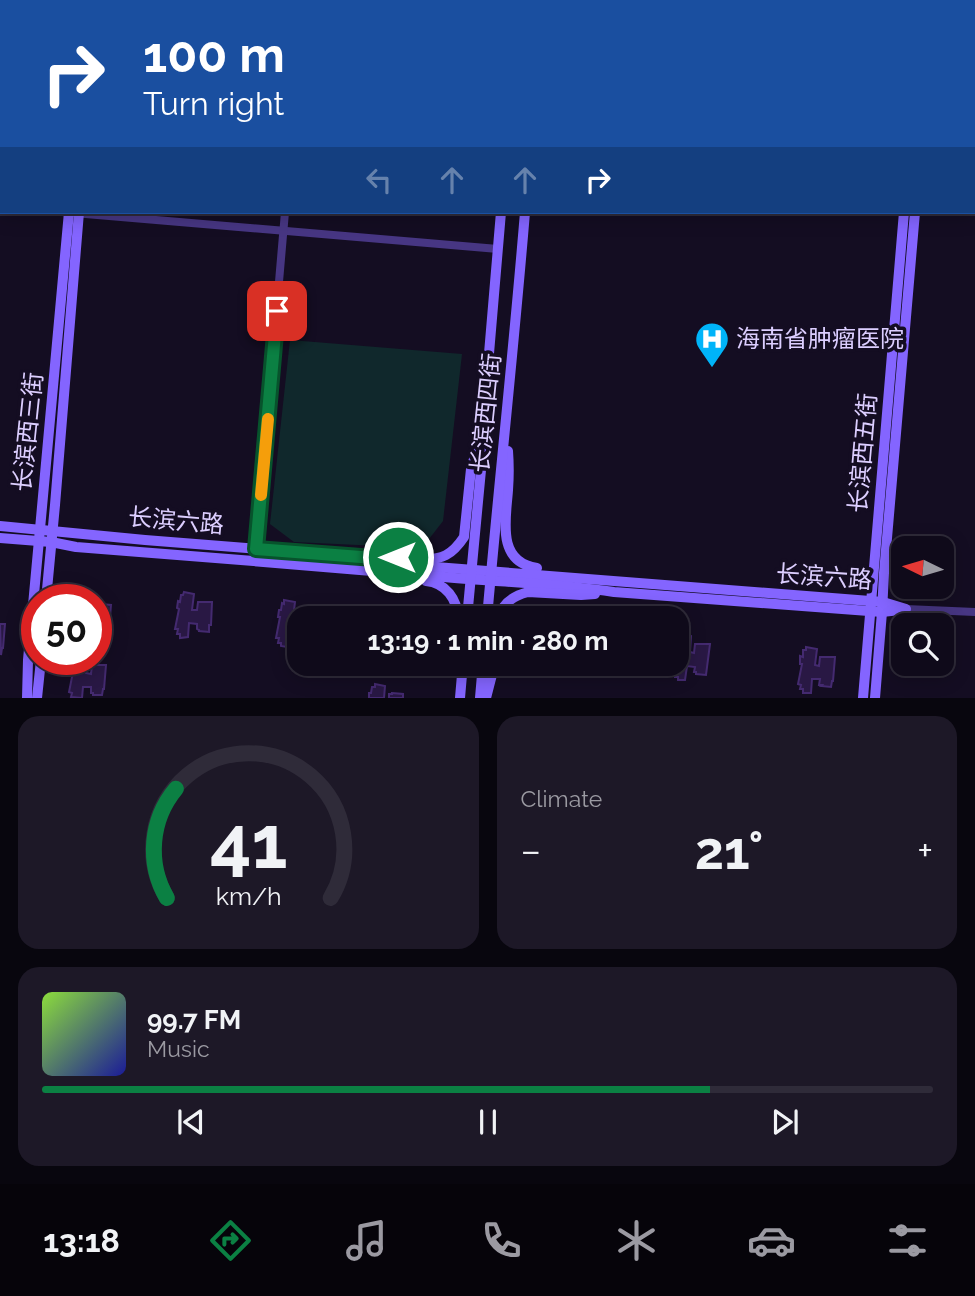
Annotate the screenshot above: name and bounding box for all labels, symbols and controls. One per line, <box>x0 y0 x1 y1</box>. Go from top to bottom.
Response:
text: 100 m <box>143 26 285 83</box>
icon: right <box>28 28 119 119</box>
text: Turn right <box>143 85 284 122</box>
icon: left <box>360 161 398 199</box>
icon: ahead <box>433 161 471 199</box>
icon: ahead <box>506 161 544 199</box>
icon: right <box>579 161 617 199</box>
pin <box>247 281 307 341</box>
icon: arrive <box>258 292 296 330</box>
hospital icon: 海南省肿瘤医院 <box>693 320 731 369</box>
place label: 海南省肿瘤医院 <box>736 324 904 353</box>
street label: 长滨西四街 <box>465 352 506 474</box>
street label: 长滨西三街 <box>7 371 48 493</box>
street label: 长滨西五街 <box>843 392 882 514</box>
street label: 长滨六路 <box>127 502 225 539</box>
position arrow <box>361 520 435 594</box>
north arrow <box>891 536 954 598</box>
map controls <box>891 536 954 676</box>
street label: 长滨六路 <box>775 559 873 594</box>
speed limit sign: 50 <box>21 584 112 675</box>
button: search <box>891 613 954 676</box>
text: 13:19 · 1 min · 280 m <box>368 626 609 656</box>
text: Climate <box>521 785 602 812</box>
text: 41 <box>209 801 287 886</box>
text: 21° <box>695 820 763 881</box>
text: − <box>521 828 541 873</box>
text: + <box>917 828 933 873</box>
text: km/h <box>215 881 281 911</box>
text: 99.7 FM <box>147 1005 241 1035</box>
text: Music <box>147 1035 210 1062</box>
icon: previous <box>172 1103 210 1141</box>
icon: pause <box>469 1103 507 1141</box>
icon: next <box>766 1103 804 1141</box>
icon: directions <box>206 1216 255 1265</box>
icon: music <box>342 1216 391 1265</box>
icon: phone <box>477 1216 526 1265</box>
icon: climate <box>612 1216 661 1265</box>
icon: car <box>747 1216 796 1265</box>
icon: filters <box>883 1216 932 1265</box>
text: 13:18 <box>43 1222 120 1259</box>

